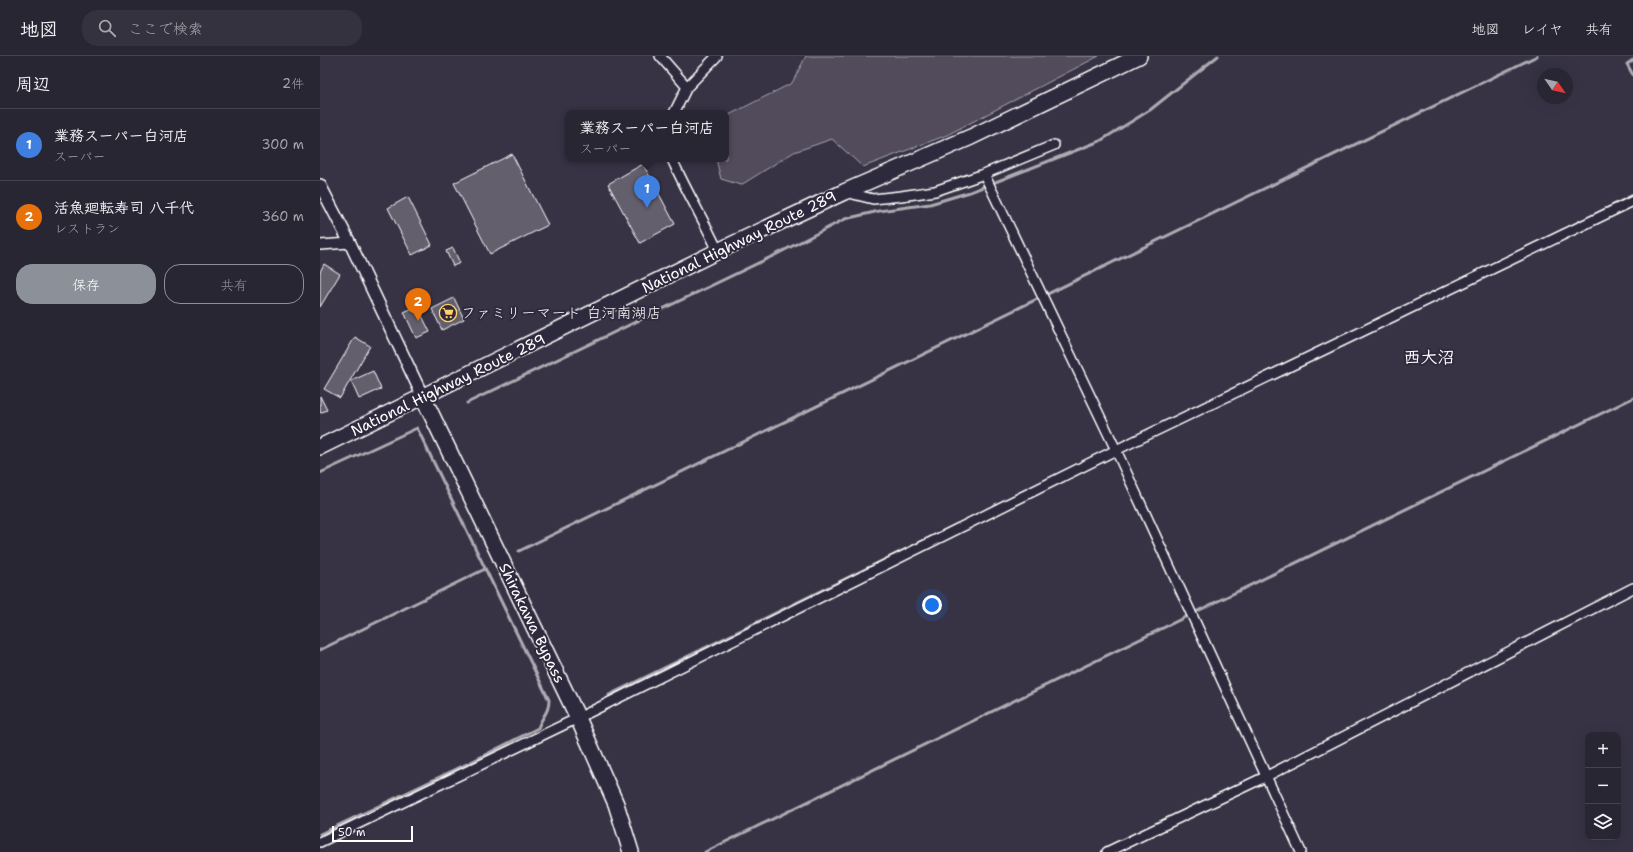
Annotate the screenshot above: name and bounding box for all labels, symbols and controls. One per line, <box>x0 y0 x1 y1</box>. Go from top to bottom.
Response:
search box <box>82 10 362 46</box>
text: 地図 <box>20 17 58 42</box>
icon: search <box>96 17 118 39</box>
text: ここで検索 <box>128 19 203 39</box>
text: 地図 <box>1472 20 1500 38</box>
text: レイヤ <box>1522 20 1563 38</box>
text: 共有 <box>1585 20 1613 38</box>
north arrow <box>1537 68 1573 104</box>
text: 周辺 <box>16 73 50 95</box>
text: 2件 <box>282 75 304 92</box>
popup <box>565 110 729 162</box>
text: 業務スーパー白河店 <box>580 118 714 138</box>
text: 業務スーパー白河店 <box>54 126 188 146</box>
text: 1 <box>26 136 32 153</box>
text: 300 m <box>261 136 304 153</box>
text: スーパー <box>580 140 631 157</box>
text: スーパー <box>54 148 105 165</box>
pin: 1 <box>634 175 660 208</box>
street label: National Highway Route 289 <box>638 186 840 298</box>
text: 活魚廻転寿司 八千代 <box>54 198 194 218</box>
text: 2 <box>24 208 34 225</box>
text: 360 m <box>262 208 304 225</box>
text: レストラン <box>54 220 120 237</box>
button: 保存 <box>16 264 156 304</box>
button: 共有 <box>164 264 304 304</box>
pin: 2 <box>405 288 431 321</box>
supermarket icon: ファミリーマート 白河南湖店 <box>438 303 458 323</box>
place label: ファミリーマート 白河南湖店 <box>461 303 661 323</box>
street label: National Highway Route 289 <box>347 329 549 441</box>
district label: 西大沼 <box>1404 346 1455 368</box>
street label: Shirakawa Bypass <box>494 560 570 686</box>
your location <box>922 595 942 615</box>
map controls <box>1585 732 1621 840</box>
button: + <box>1585 732 1621 768</box>
button: − <box>1585 768 1621 804</box>
button: layers <box>1585 804 1621 840</box>
scale bar <box>332 824 413 843</box>
text: 50 m <box>338 825 366 840</box>

